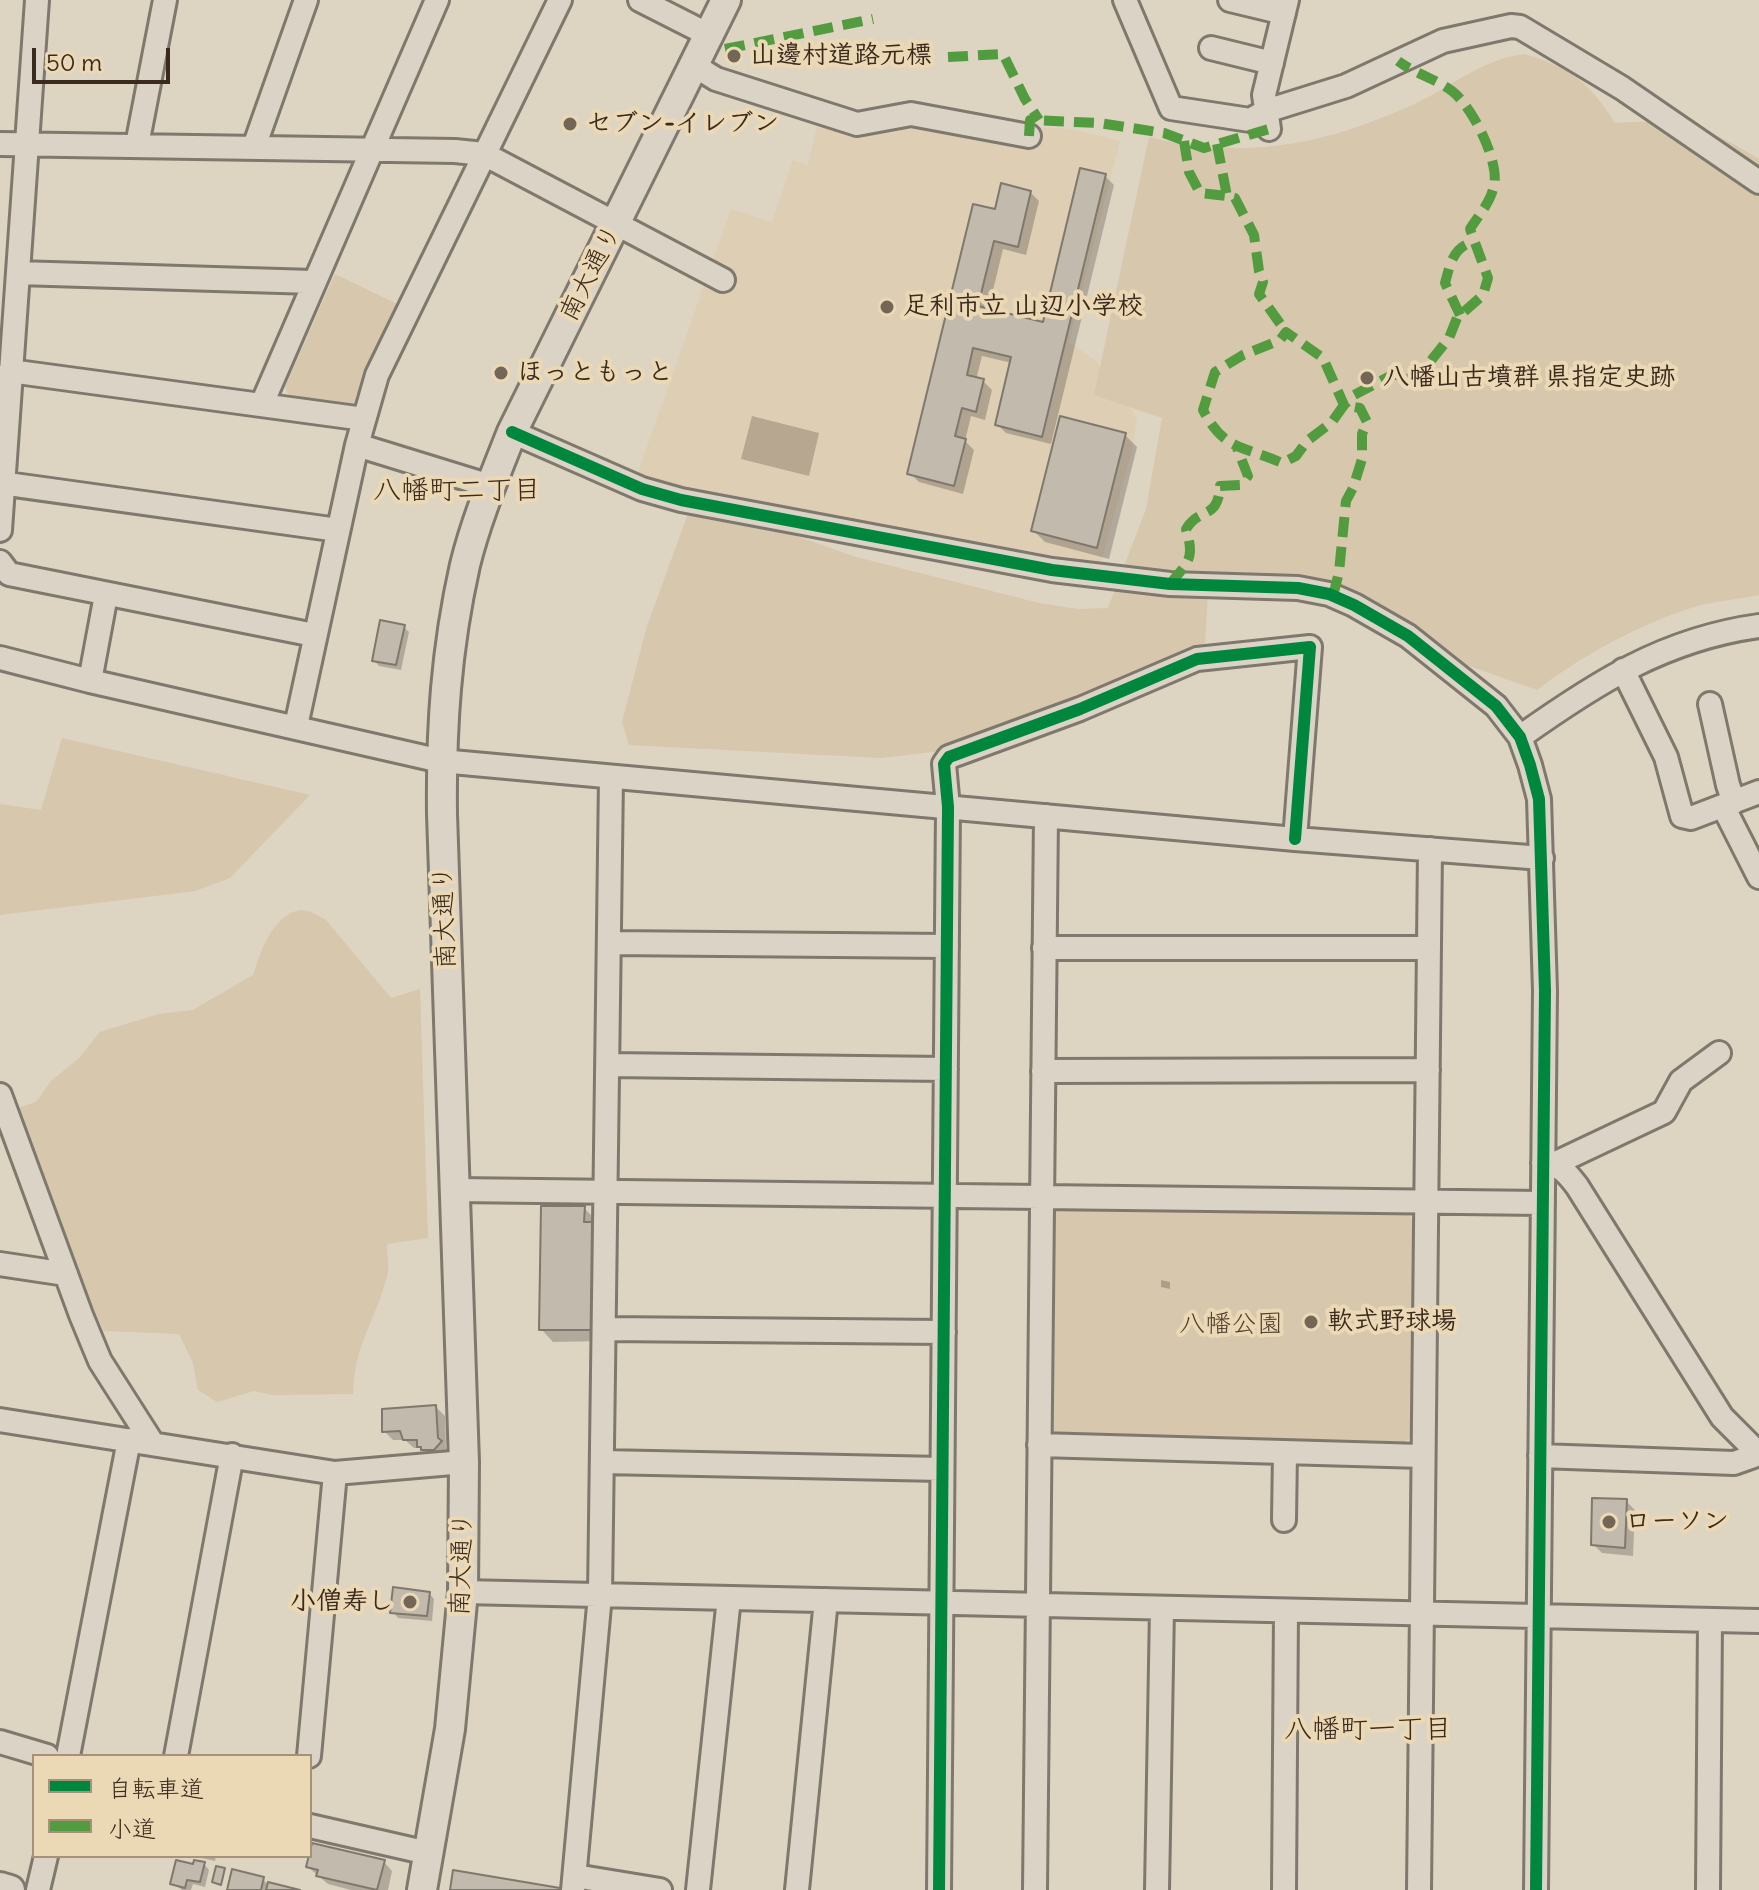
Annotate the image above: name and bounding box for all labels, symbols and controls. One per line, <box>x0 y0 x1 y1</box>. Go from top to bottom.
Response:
scale bar <box>36 32 174 82</box>
place label: 山邊村道路元標 <box>750 40 932 72</box>
text: 50 m <box>46 47 102 77</box>
marker: 山邊村道路元標 <box>725 47 743 65</box>
place label: セブン-イレブン <box>586 108 779 140</box>
marker: セブン-イレブン <box>561 115 579 133</box>
street label: 南大通り <box>553 220 629 326</box>
place label: 足利市立 山辺小学校 <box>903 291 1143 323</box>
marker: 足利市立 山辺小学校 <box>878 298 896 316</box>
place label: ほっともっと <box>517 357 673 389</box>
place label: 八幡山古墳群 県指定史跡 <box>1383 362 1675 394</box>
marker: ほっともっと <box>492 364 510 382</box>
marker: 八幡山古墳群 県指定史跡 <box>1358 369 1376 387</box>
district label: 八幡町二丁目 <box>373 474 541 508</box>
street label: 南大通り <box>428 864 462 970</box>
place label: 軟式野球場 <box>1327 1306 1457 1338</box>
park label: 八幡公園 <box>1179 1309 1283 1341</box>
marker: 軟式野球場 <box>1302 1313 1320 1331</box>
place label: ローソン <box>1625 1506 1729 1538</box>
street label: 南大通り <box>445 1511 479 1617</box>
marker: ローソン <box>1600 1513 1618 1531</box>
place label: 小僧寿し <box>290 1586 394 1618</box>
marker: 小僧寿し <box>401 1593 419 1611</box>
district label: 八幡町一丁目 <box>1284 1713 1452 1747</box>
legend <box>32 1754 312 1858</box>
text: 自転車道 <box>108 1773 204 1803</box>
text: 小道 <box>108 1813 156 1843</box>

